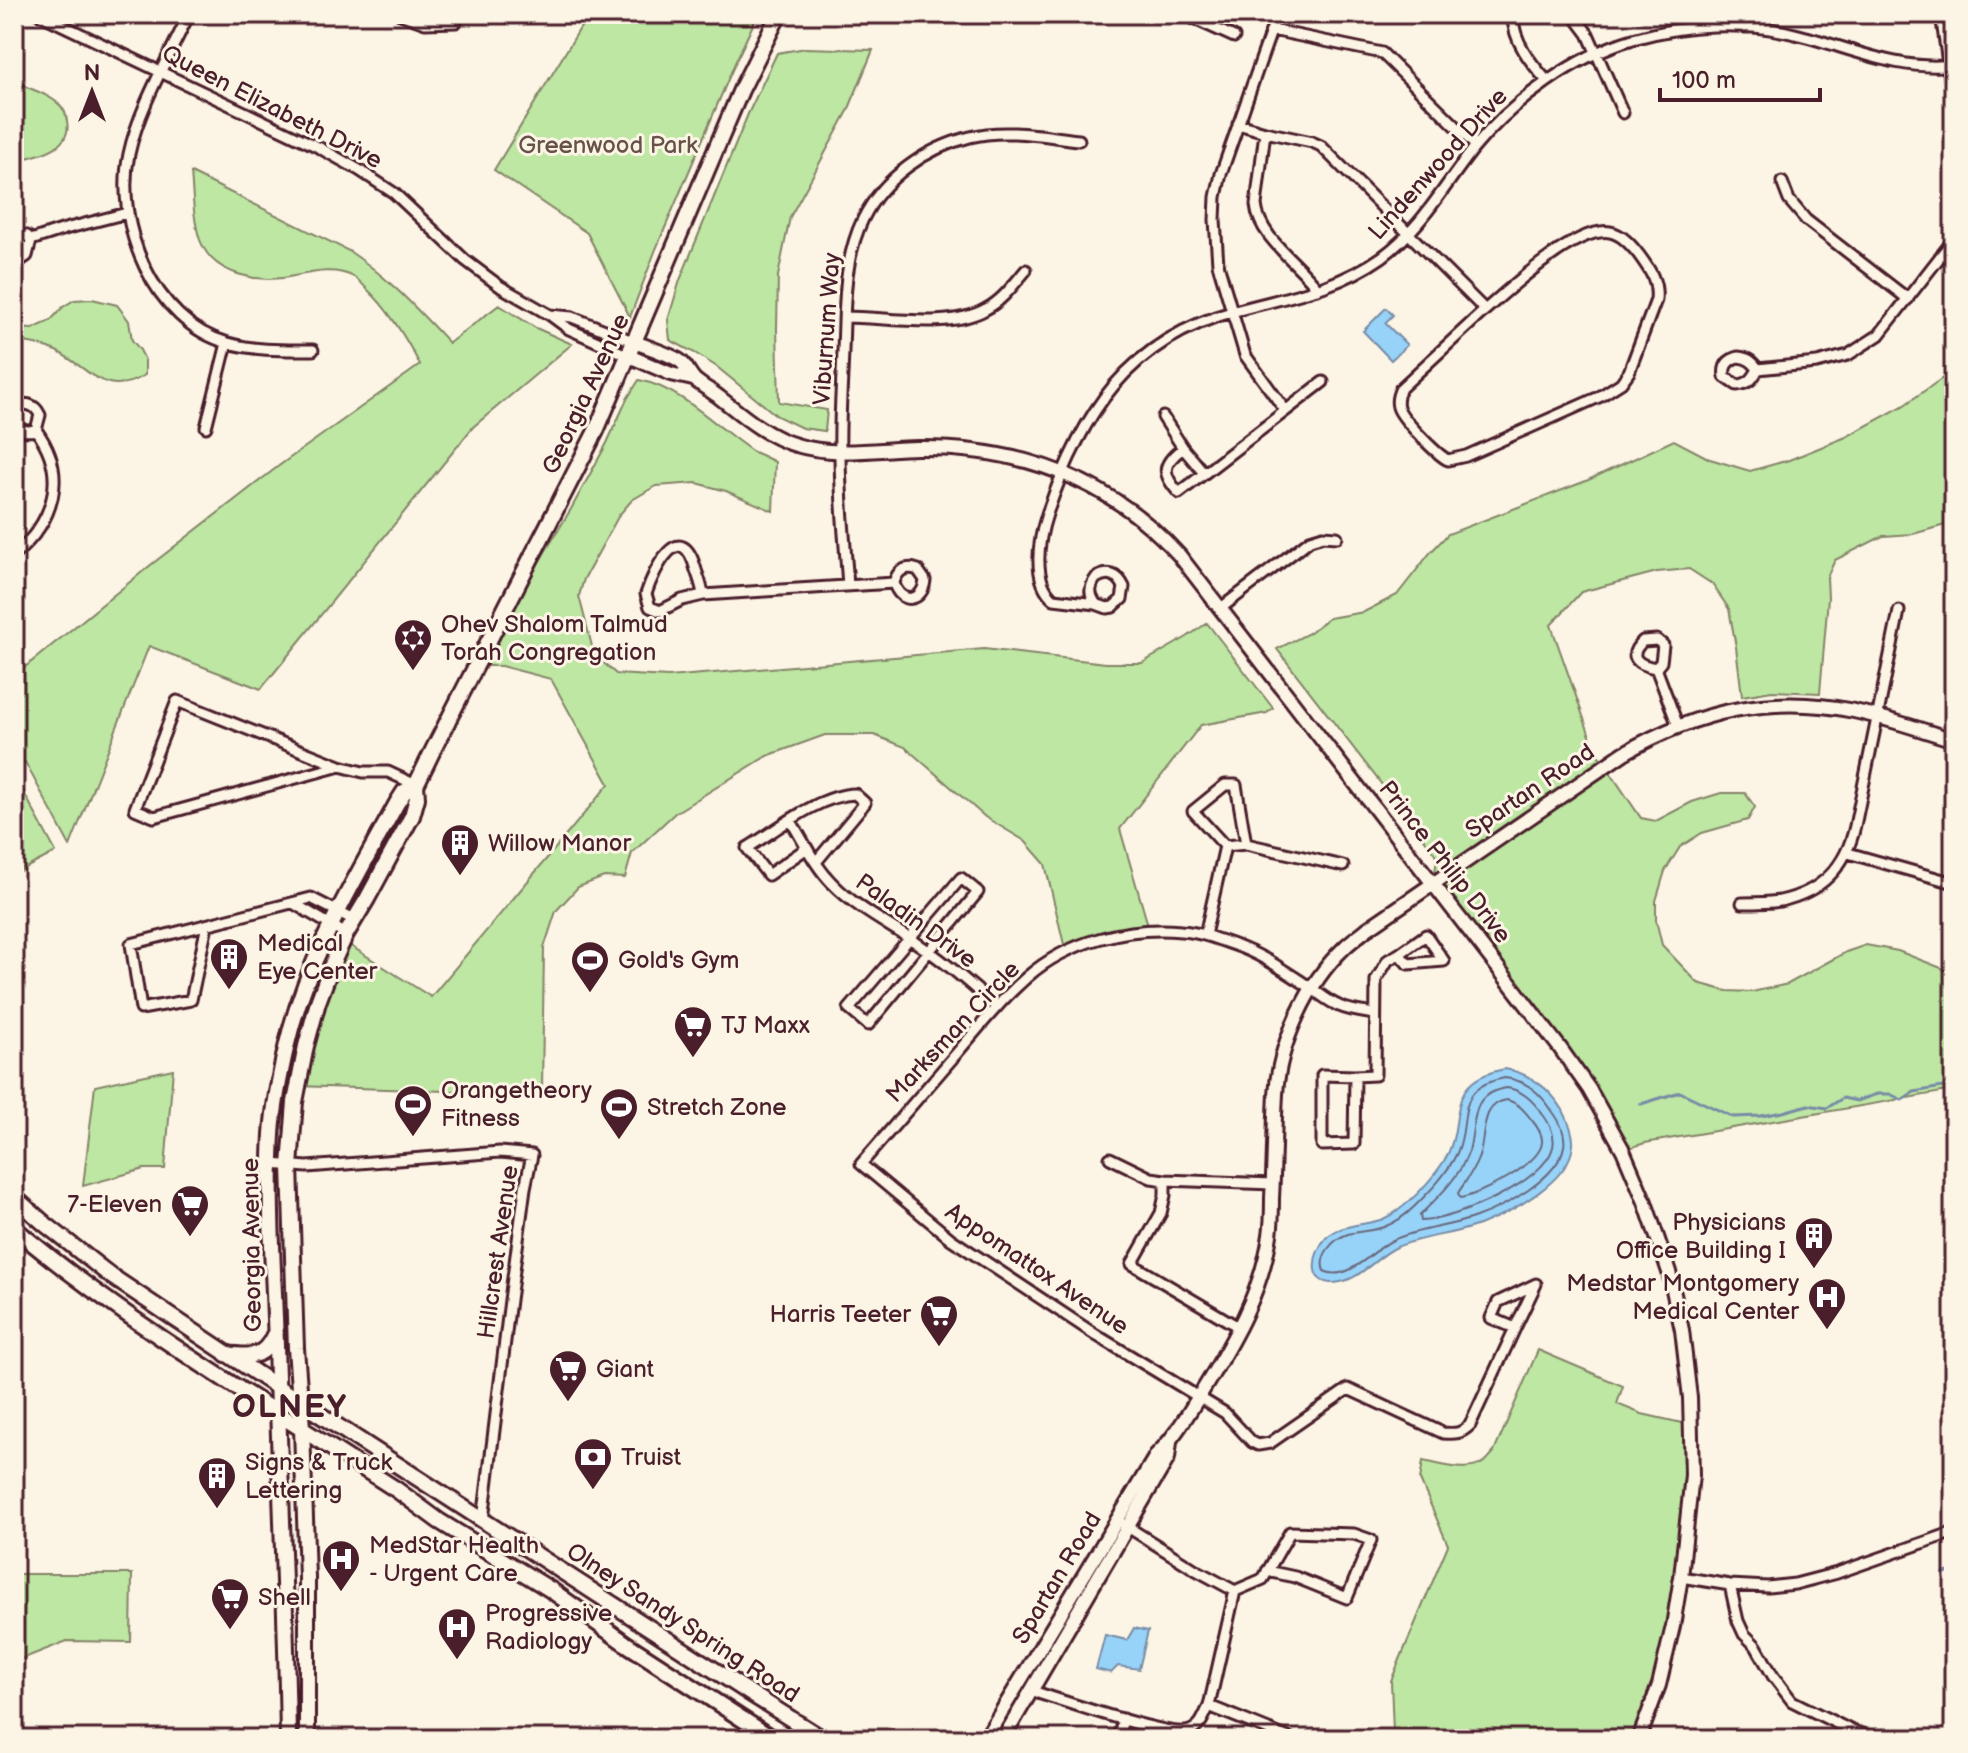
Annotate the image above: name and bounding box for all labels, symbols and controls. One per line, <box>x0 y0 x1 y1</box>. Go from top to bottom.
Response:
street label: Queen Elizabeth Drive <box>157 39 387 175</box>
north arrow <box>52 52 132 132</box>
scale bar <box>1660 52 1820 102</box>
text: N <box>84 60 100 87</box>
text: 100 m <box>1672 66 1736 95</box>
street label: Lindenwood Drive <box>1362 82 1514 246</box>
park label: Greenwood Park <box>518 131 698 160</box>
street label: Viburnum Way <box>807 252 847 406</box>
street label: Georgia Avenue <box>536 309 636 479</box>
place label: Ohev Shalom Talmud Torah Congregation <box>441 610 668 667</box>
synagogue icon: Ohev Shalom Talmud Torah Congregation <box>392 617 434 672</box>
street label: Spartan Road <box>1460 737 1600 845</box>
street label: Prince Philip Drive <box>1373 775 1517 949</box>
building icon: Willow Manor <box>439 822 481 877</box>
place label: Willow Manor <box>488 829 631 858</box>
street label: Paladin Drive <box>850 867 982 975</box>
place label: Medical Eye Center <box>257 929 378 986</box>
building icon: Medical Eye Center <box>208 936 250 991</box>
sports icon: Gold's Gym <box>569 939 611 994</box>
place label: Gold's Gym <box>618 946 739 975</box>
street label: Marksman Circle <box>880 955 1026 1109</box>
supermarket icon: TJ Maxx <box>672 1004 714 1059</box>
place label: TJ Maxx <box>721 1011 810 1040</box>
place label: Orangetheory Fitness <box>441 1076 592 1133</box>
sports icon: Orangetheory Fitness <box>392 1083 434 1138</box>
sports icon: Stretch Zone <box>598 1086 640 1141</box>
place label: Stretch Zone <box>647 1093 787 1122</box>
street label: Georgia Avenue <box>236 1158 268 1332</box>
street label: Hillcrest Avenue <box>471 1163 525 1341</box>
supermarket icon: 7-Eleven <box>169 1183 211 1238</box>
place label: 7-Eleven <box>67 1190 162 1219</box>
street label: Appomattox Avenue <box>940 1197 1134 1341</box>
place label: Physicians Office Building I <box>1616 1208 1786 1265</box>
building icon: Physicians Office Building I <box>1793 1215 1835 1270</box>
place label: Medstar Montgomery Medical Center <box>1566 1269 1799 1326</box>
hospital icon: Medstar Montgomery Medical Center <box>1806 1276 1848 1331</box>
supermarket icon: Harris Teeter <box>918 1293 960 1348</box>
place label: Harris Teeter <box>769 1300 911 1329</box>
supermarket icon: Giant <box>547 1348 589 1403</box>
place label: Giant <box>596 1355 655 1384</box>
district label: OLNEY <box>232 1388 348 1427</box>
bank icon: Truist <box>572 1436 614 1491</box>
place label: Truist <box>621 1443 682 1472</box>
place label: Signs & Truck Lettering <box>245 1448 393 1505</box>
building icon: Signs & Truck Lettering <box>196 1455 238 1510</box>
street label: Spartan Road <box>1006 1507 1108 1649</box>
place label: MedStar Health - Urgent Care <box>369 1531 539 1588</box>
street label: Olney Sandy Spring Road <box>561 1537 805 1709</box>
hospital icon: MedStar Health - Urgent Care <box>320 1538 362 1593</box>
supermarket icon: Shell <box>209 1576 251 1631</box>
place label: Shell <box>258 1583 311 1612</box>
place label: Progressive Radiology <box>485 1599 612 1656</box>
hospital icon: Progressive Radiology <box>436 1606 478 1661</box>

